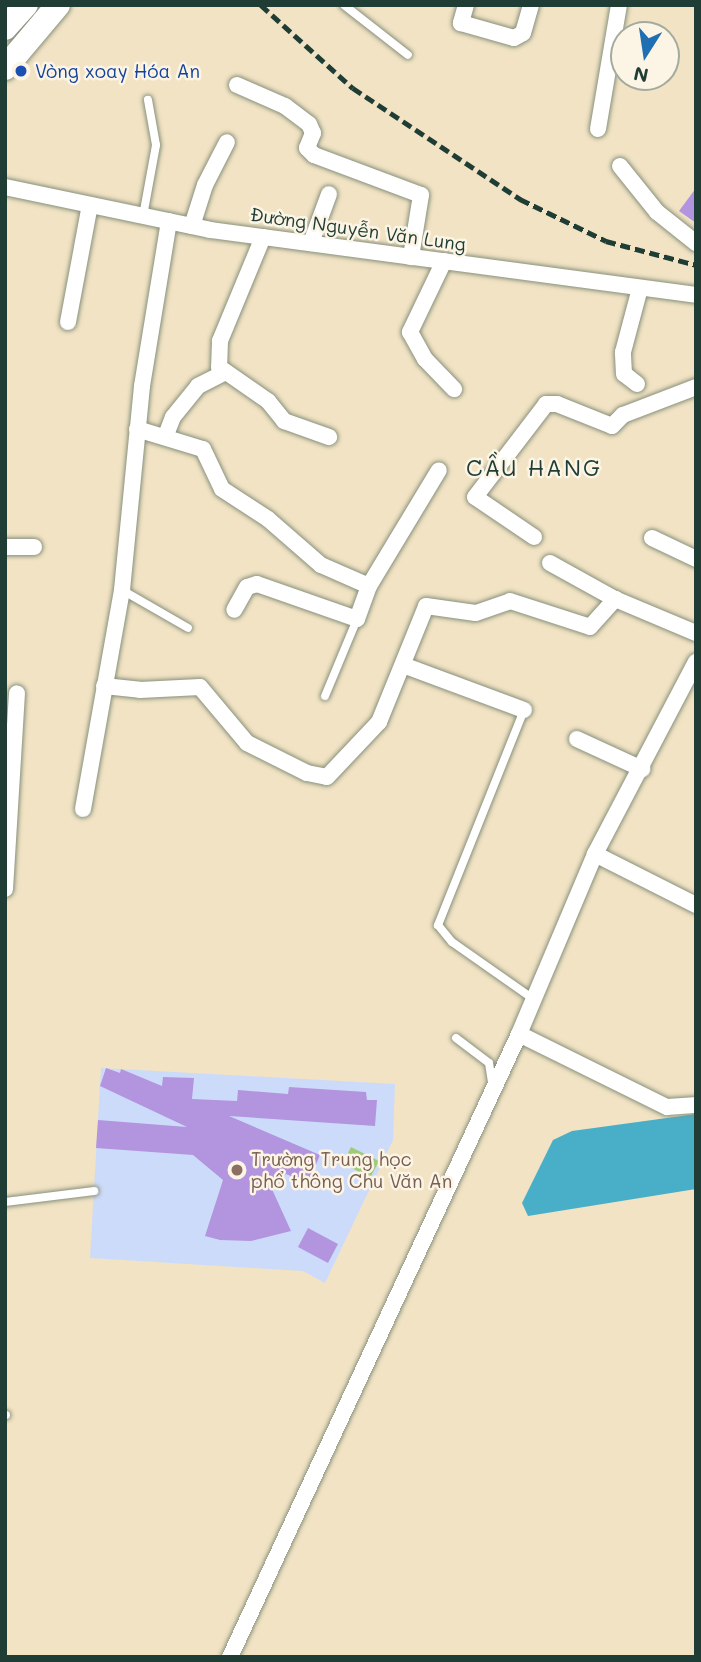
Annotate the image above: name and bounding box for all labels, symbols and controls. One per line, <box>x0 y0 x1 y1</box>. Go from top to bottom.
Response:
north arrow <box>610 21 680 91</box>
place label: Vòng xoay Hóa An <box>35 60 200 82</box>
text: N <box>631 61 651 89</box>
marker: Vòng xoay Hóa An <box>13 63 29 79</box>
street label: Đường Nguyễn Văn Lung <box>249 203 467 255</box>
district label: CẦU HANG <box>467 453 601 481</box>
place label: Trường Trung học phổ thông Chu Văn An <box>251 1148 452 1192</box>
marker: Trường Trung học phổ thông Chu Văn An <box>229 1162 245 1178</box>

